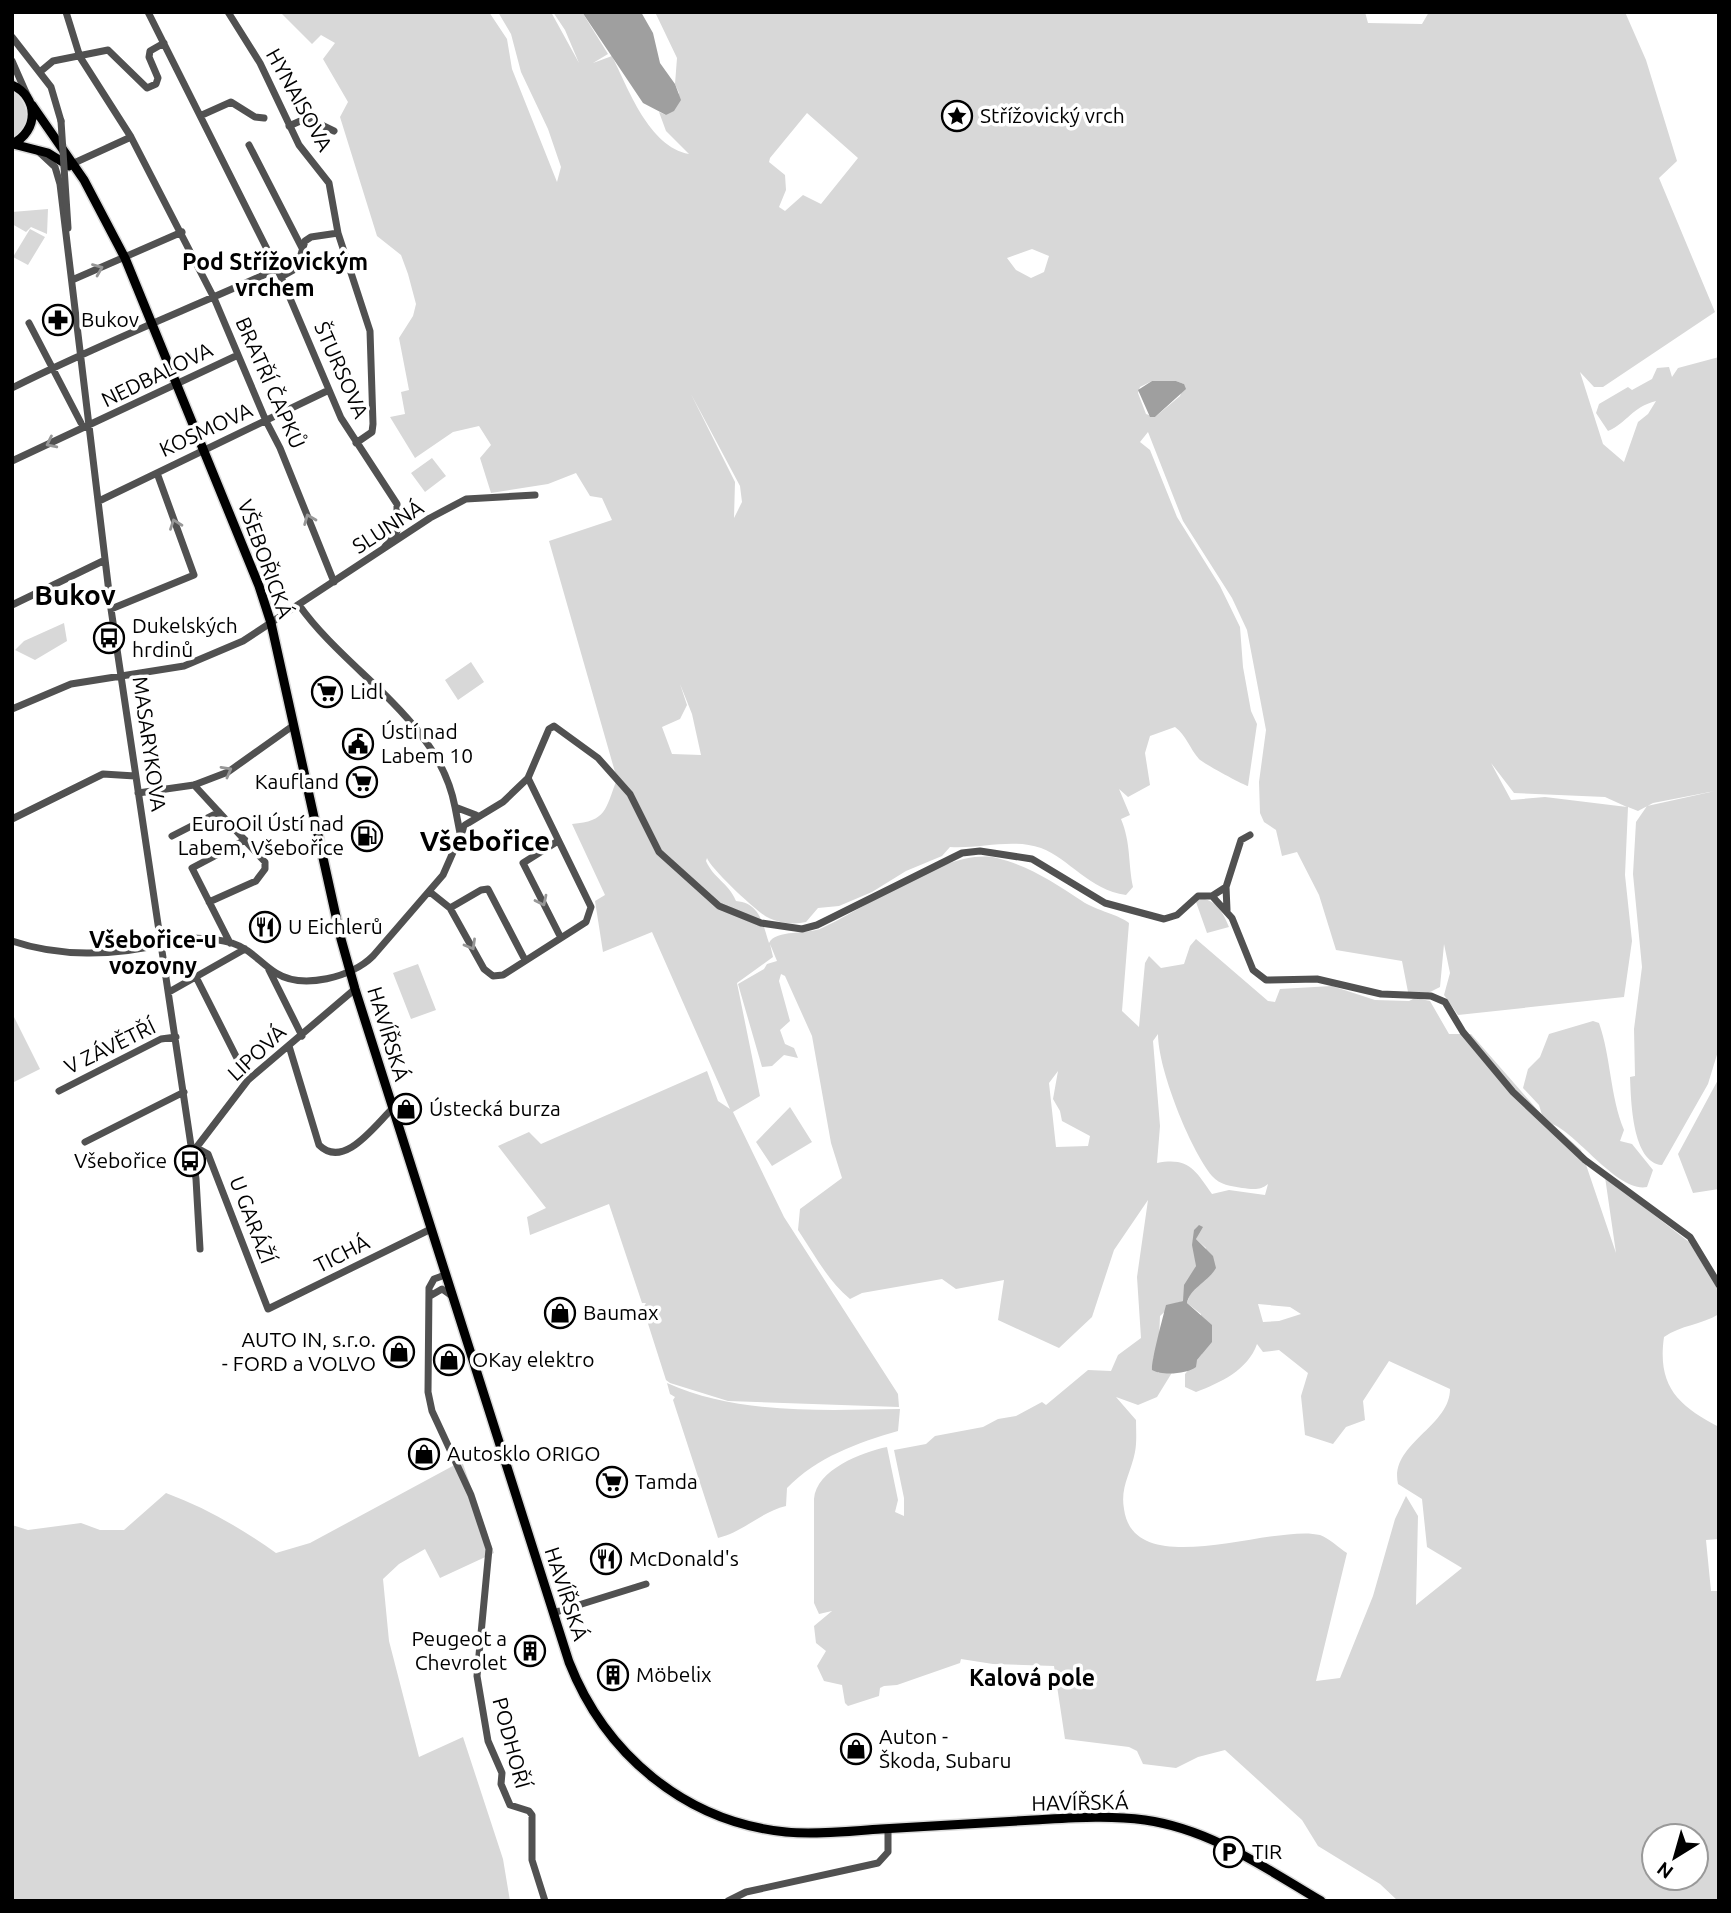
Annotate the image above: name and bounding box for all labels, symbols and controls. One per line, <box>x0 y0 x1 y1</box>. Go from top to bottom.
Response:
street label: HYNAISOVA <box>262 44 338 155</box>
place icon: Střížovický vrch <box>940 99 974 133</box>
place label: Střížovický vrch <box>980 103 1125 127</box>
district label: Pod Střížovickým vrchem <box>182 249 368 300</box>
one-way arrow <box>92 263 104 277</box>
pharmacy icon: Bukov <box>41 303 75 337</box>
place label: Bukov <box>81 307 139 331</box>
street label: BRATŘÍ ČAPKŮ <box>231 313 311 452</box>
street label: ŠTURSOVA <box>310 318 374 422</box>
street label: NEDBALOVA <box>97 337 216 411</box>
street label: KOSMOVA <box>155 397 256 461</box>
one-way arrow <box>46 435 58 449</box>
street label: SLUNNÁ <box>348 494 428 558</box>
street label: VŠEBOŘICKÁ <box>233 496 299 621</box>
one-way arrow <box>303 514 317 526</box>
one-way arrow <box>170 518 184 530</box>
district label: Bukov <box>34 579 116 610</box>
place label: Dukelských hrdinů <box>132 613 238 661</box>
bus stop icon: Dukelských hrdinů <box>92 621 126 655</box>
street label: MASARYKOVA <box>129 675 171 813</box>
supermarket icon: Lidl <box>310 675 344 709</box>
place label: Lidl <box>350 679 384 703</box>
place label: Ústí nad Labem 10 <box>381 719 473 767</box>
public building icon: Ústí nad Labem 10 <box>341 727 375 761</box>
supermarket icon: Kaufland <box>345 765 379 799</box>
one-way arrow <box>220 766 232 779</box>
place label: Kaufland <box>255 769 339 793</box>
place label: EuroOil Ústí nad Labem, Všebořice <box>178 811 344 859</box>
fuel station icon: EuroOil Ústí nad Labem, Všebořice <box>350 819 384 853</box>
district label: Všebořice <box>420 825 550 856</box>
one-way arrow <box>533 894 547 906</box>
restaurant icon: U Eichlerů <box>248 910 282 944</box>
place label: U Eichlerů <box>288 914 383 938</box>
district label: Všebořice-u vozovny <box>89 927 217 978</box>
one-way arrow <box>463 938 476 951</box>
street label: HAVÍŘSKÁ <box>363 984 415 1084</box>
street label: V ZÁVĚTŘÍ <box>60 1014 160 1078</box>
street label: LIPOVÁ <box>222 1019 291 1085</box>
shop icon: Ústecká burza <box>389 1092 423 1126</box>
place label: Ústecká burza <box>429 1096 561 1120</box>
bus stop icon: Všebořice <box>173 1144 207 1178</box>
place label: Všebořice <box>74 1148 167 1172</box>
street label: U GARÁŽÍ <box>225 1173 281 1267</box>
street label: TICHÁ <box>310 1229 373 1277</box>
shop icon: Baumax <box>543 1296 577 1330</box>
place label: Baumax <box>583 1300 659 1324</box>
place label: AUTO IN, s.r.o. - FORD a VOLVO <box>222 1327 376 1375</box>
shop icon: AUTO IN, s.r.o. - FORD a VOLVO <box>382 1335 416 1369</box>
shop icon: OKay elektro <box>432 1343 466 1377</box>
place label: OKay elektro <box>472 1347 595 1371</box>
shop icon: Autosklo ORIGO <box>407 1437 441 1471</box>
place label: Autosklo ORIGO <box>447 1441 600 1465</box>
supermarket icon: Tamda <box>595 1465 629 1499</box>
place label: Tamda <box>635 1469 698 1493</box>
restaurant icon: McDonald's <box>589 1542 623 1576</box>
street label: HAVÍŘSKÁ <box>541 1544 593 1644</box>
place label: McDonald's <box>629 1546 739 1570</box>
place label: Peugeot a Chevrolet <box>411 1626 507 1674</box>
building icon: Peugeot a Chevrolet <box>513 1634 547 1668</box>
building icon: Möbelix <box>596 1658 630 1692</box>
place label: Möbelix <box>636 1662 712 1686</box>
district label: Kalová pole <box>969 1665 1095 1690</box>
street label: PODHOŘÍ <box>488 1695 536 1791</box>
place label: Auton - Škoda, Subaru <box>879 1724 1012 1772</box>
shop icon: Auton - Škoda, Subaru <box>839 1732 873 1766</box>
street label: HAVÍŘSKÁ <box>1031 1789 1129 1815</box>
north arrow <box>1640 1822 1710 1892</box>
parking icon: TIR <box>1212 1835 1246 1869</box>
place label: TIR <box>1252 1839 1282 1863</box>
text: N <box>1652 1858 1677 1884</box>

